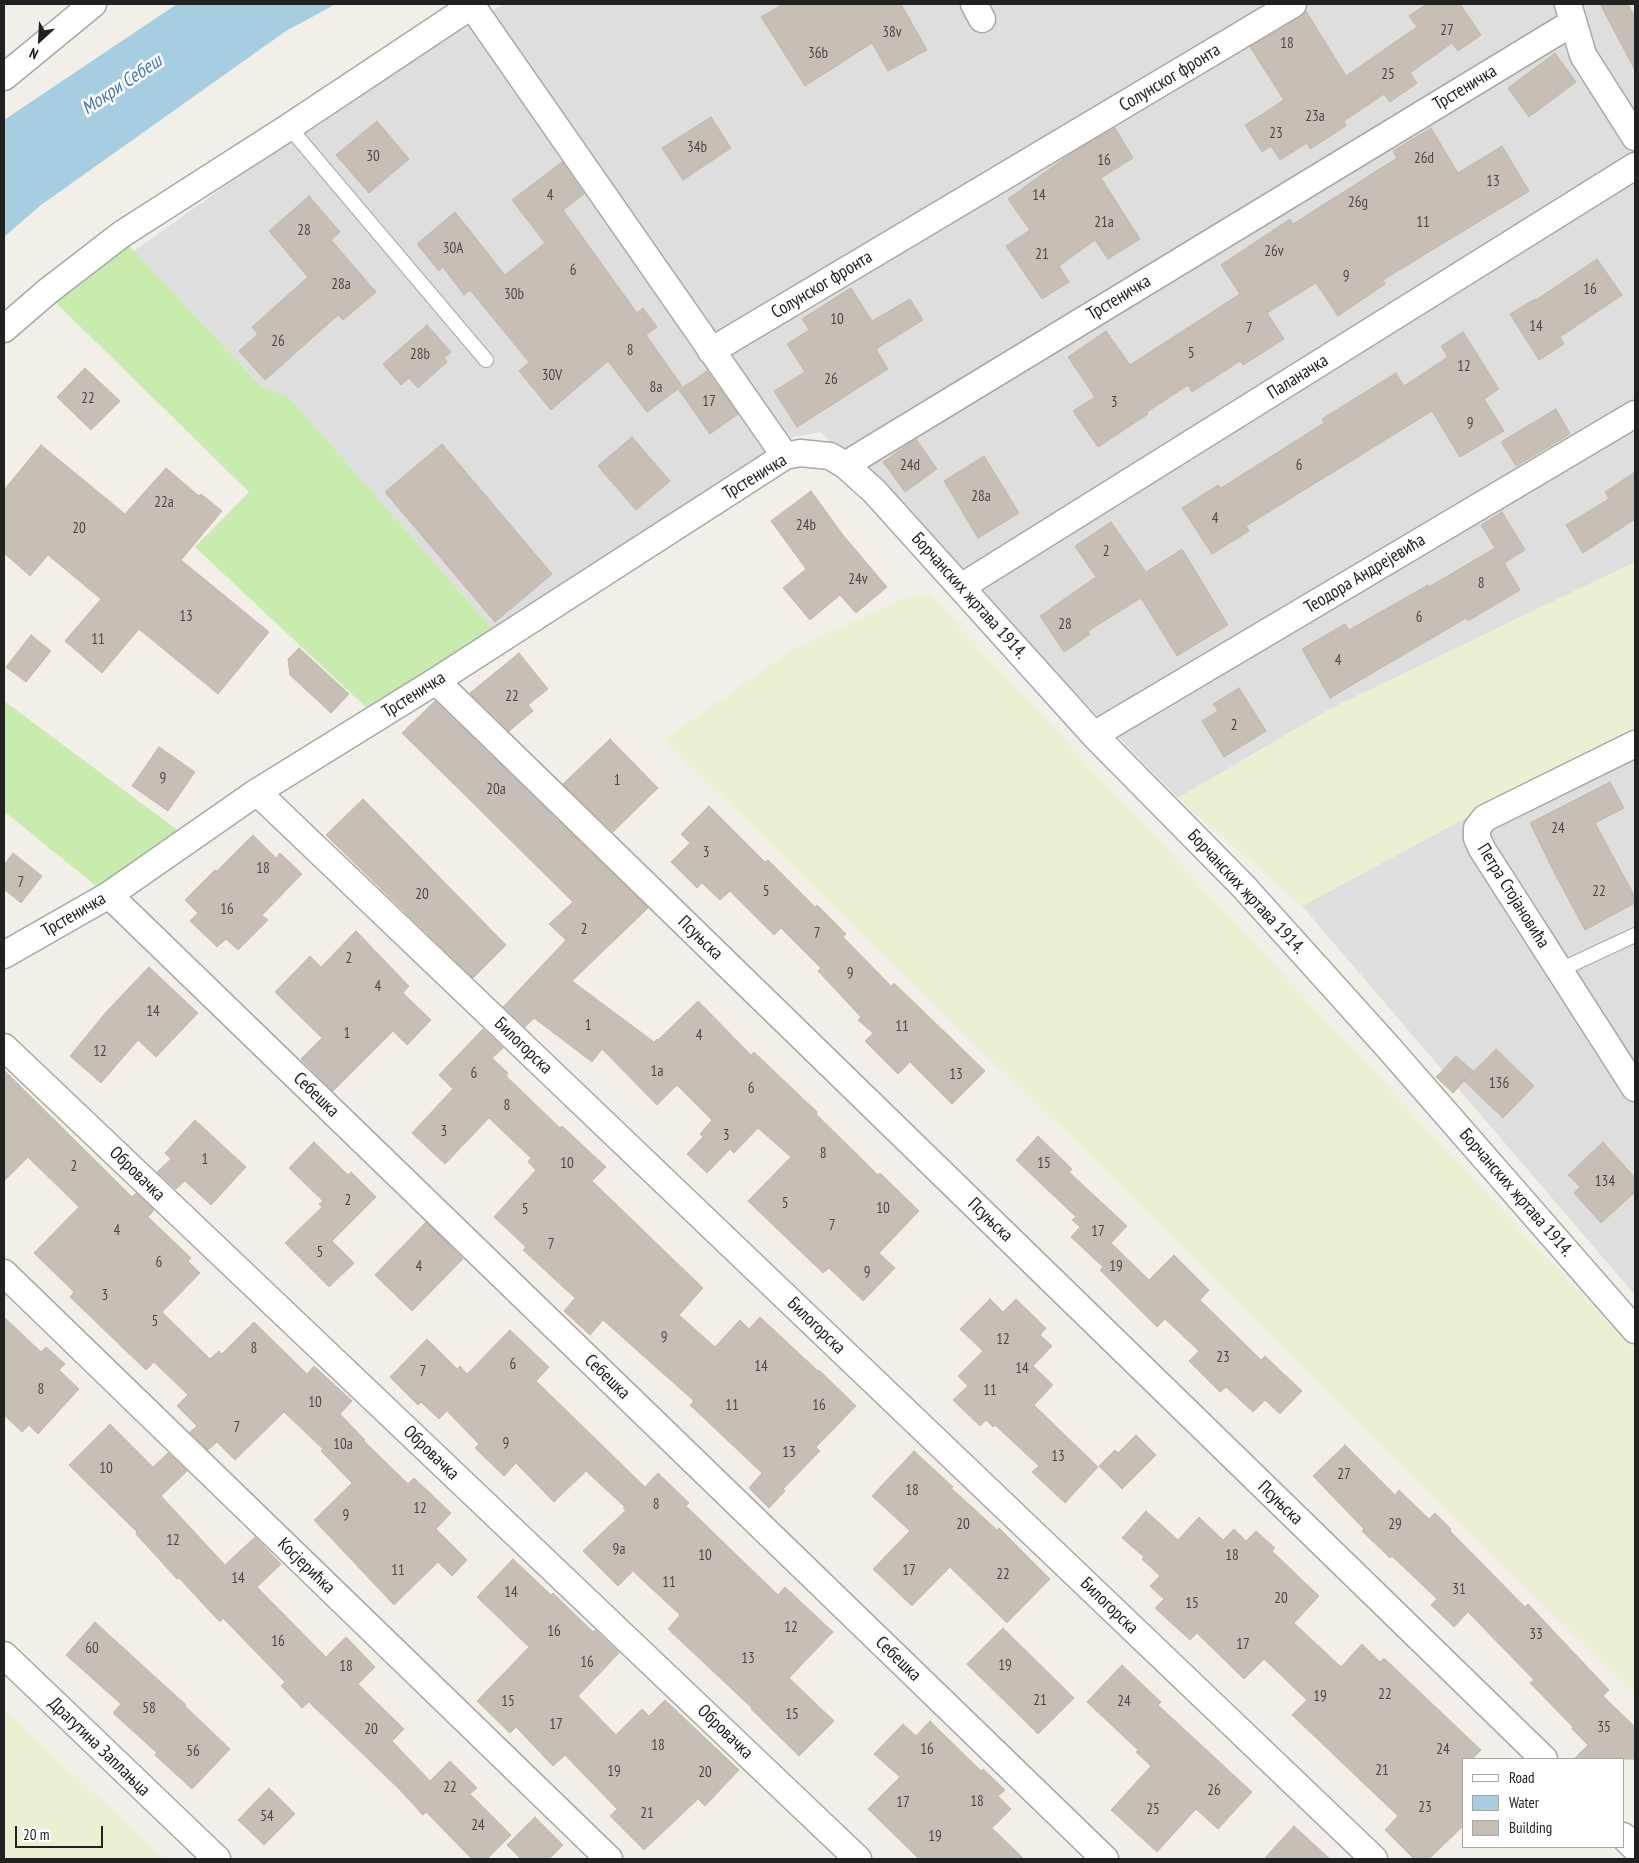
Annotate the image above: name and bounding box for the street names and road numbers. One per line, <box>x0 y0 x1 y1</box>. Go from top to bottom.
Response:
street label: Солунског фронта <box>1116 39 1224 117</box>
street label: Трстеничка <box>1429 61 1501 115</box>
street label: Солунског фронта <box>768 246 876 324</box>
street label: Трстеничка <box>1083 271 1155 325</box>
street label: Паланачка <box>1264 350 1332 404</box>
street label: Трстеничка <box>719 450 791 504</box>
street label: Борчанских жртава 1914. <box>907 528 1031 664</box>
street label: Теодора Андрејевића <box>1301 529 1429 619</box>
street label: Трстеничка <box>378 667 450 723</box>
street label: Борчанских жртава 1914. <box>1183 825 1309 959</box>
street label: Петра Стојановића <box>1472 840 1554 952</box>
street label: Трстеничка <box>38 888 110 942</box>
street label: Псуњска <box>673 911 727 965</box>
street label: Билогорска <box>489 1013 557 1079</box>
street label: Себешка <box>289 1068 343 1122</box>
street label: Борчанских жртава 1914. <box>1455 1125 1577 1261</box>
street label: Обровачка <box>105 1142 169 1206</box>
street label: Псуњска <box>963 1193 1017 1247</box>
street label: Билогорска <box>782 1293 850 1359</box>
street label: Себешка <box>580 1350 634 1404</box>
street label: Обровачка <box>399 1421 463 1485</box>
street label: Псуњска <box>1253 1476 1307 1530</box>
street label: Косјерићка <box>273 1533 339 1599</box>
street label: Билогорска <box>1075 1573 1143 1639</box>
street label: Себешка <box>871 1632 925 1686</box>
street label: Драгутина Заплањца <box>44 1693 154 1801</box>
street label: Обровачка <box>693 1700 757 1764</box>

